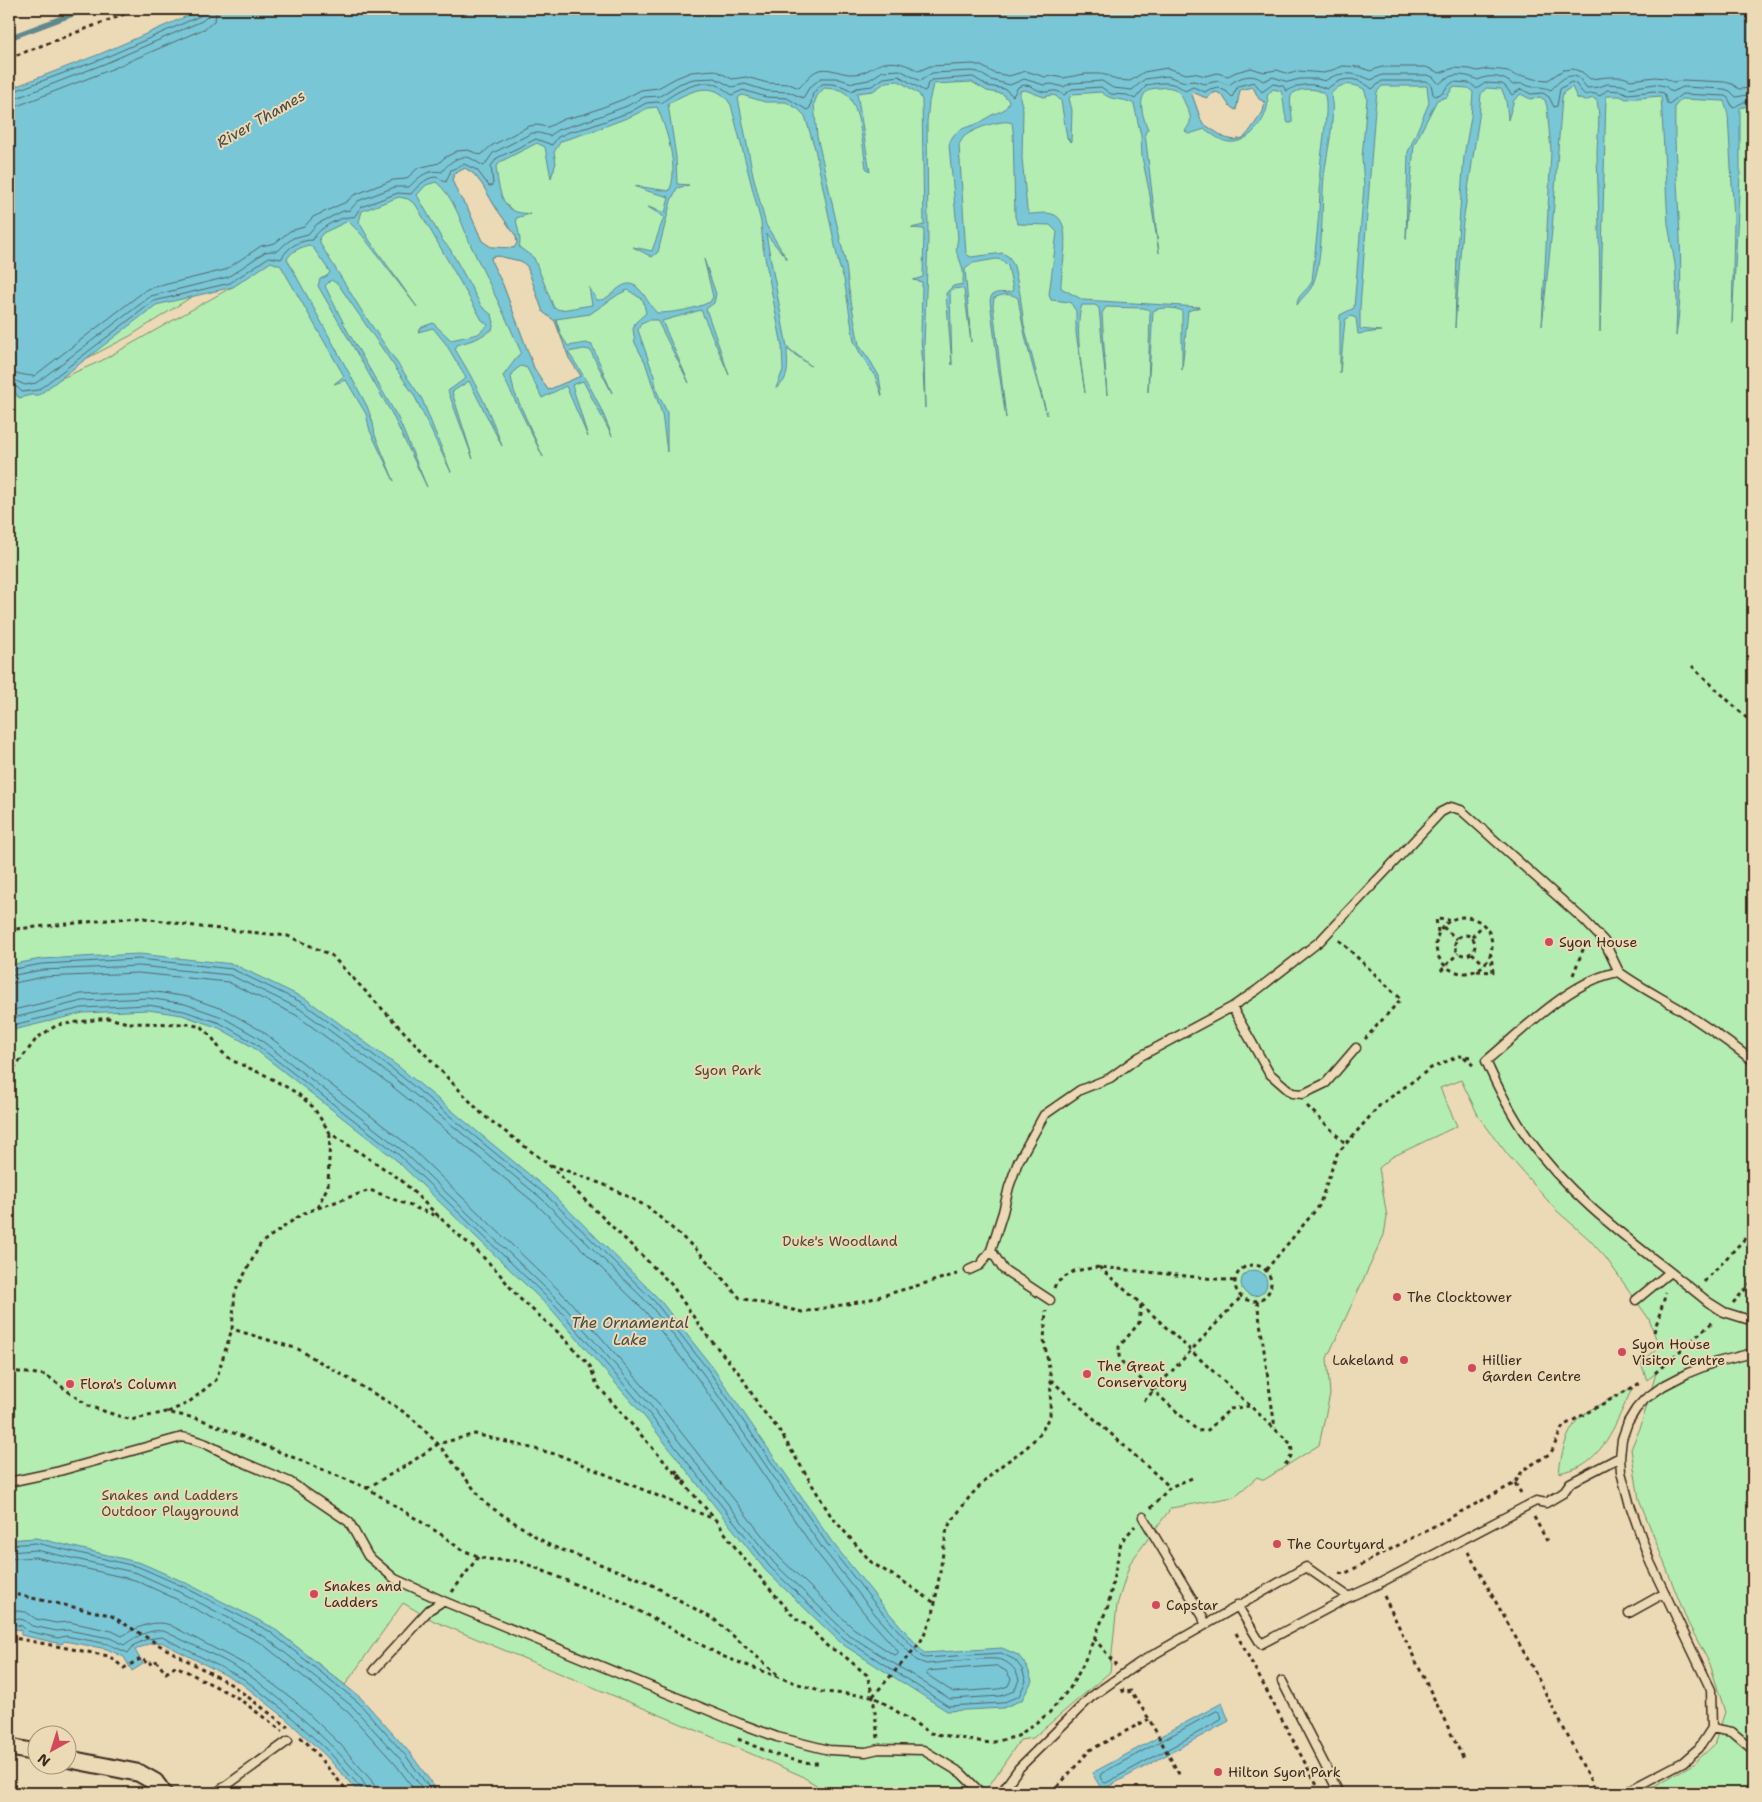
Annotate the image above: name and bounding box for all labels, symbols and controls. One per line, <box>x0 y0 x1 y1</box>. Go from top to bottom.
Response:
water label: River Thames <box>213 85 309 153</box>
place label: Syon House <box>1559 933 1637 951</box>
marker: Syon House <box>1543 936 1555 948</box>
park label: Syon Park <box>694 1061 762 1079</box>
park label: Duke's Woodland <box>782 1232 898 1250</box>
place label: The Clocktower <box>1407 1288 1512 1306</box>
marker: The Clocktower <box>1391 1291 1403 1303</box>
water label: The Ornamental Lake <box>571 1313 689 1350</box>
place label: Syon House Visitor Centre <box>1632 1335 1725 1369</box>
marker: Syon House Visitor Centre <box>1616 1346 1628 1358</box>
place label: Lakeland <box>1332 1351 1394 1369</box>
place label: Hillier Garden Centre <box>1482 1351 1581 1385</box>
marker: Lakeland <box>1398 1354 1410 1366</box>
place label: The Great Conservatory <box>1097 1357 1187 1391</box>
marker: Hillier Garden Centre <box>1466 1362 1478 1374</box>
marker: The Great Conservatory <box>1081 1368 1093 1380</box>
place label: Flora's Column <box>80 1375 177 1393</box>
marker: Flora's Column <box>64 1378 76 1390</box>
park label: Snakes and Ladders Outdoor Playground <box>101 1486 239 1520</box>
place label: The Courtyard <box>1287 1535 1385 1553</box>
marker: The Courtyard <box>1271 1538 1283 1550</box>
place label: Snakes and Ladders <box>324 1577 402 1611</box>
marker: Snakes and Ladders <box>308 1588 320 1600</box>
place label: Capstar <box>1166 1596 1219 1614</box>
marker: Capstar <box>1150 1599 1162 1611</box>
north arrow <box>28 1724 78 1774</box>
text: N <box>34 1750 54 1771</box>
place label: Hilton Syon Park <box>1228 1763 1341 1781</box>
marker: Hilton Syon Park <box>1212 1766 1224 1778</box>

